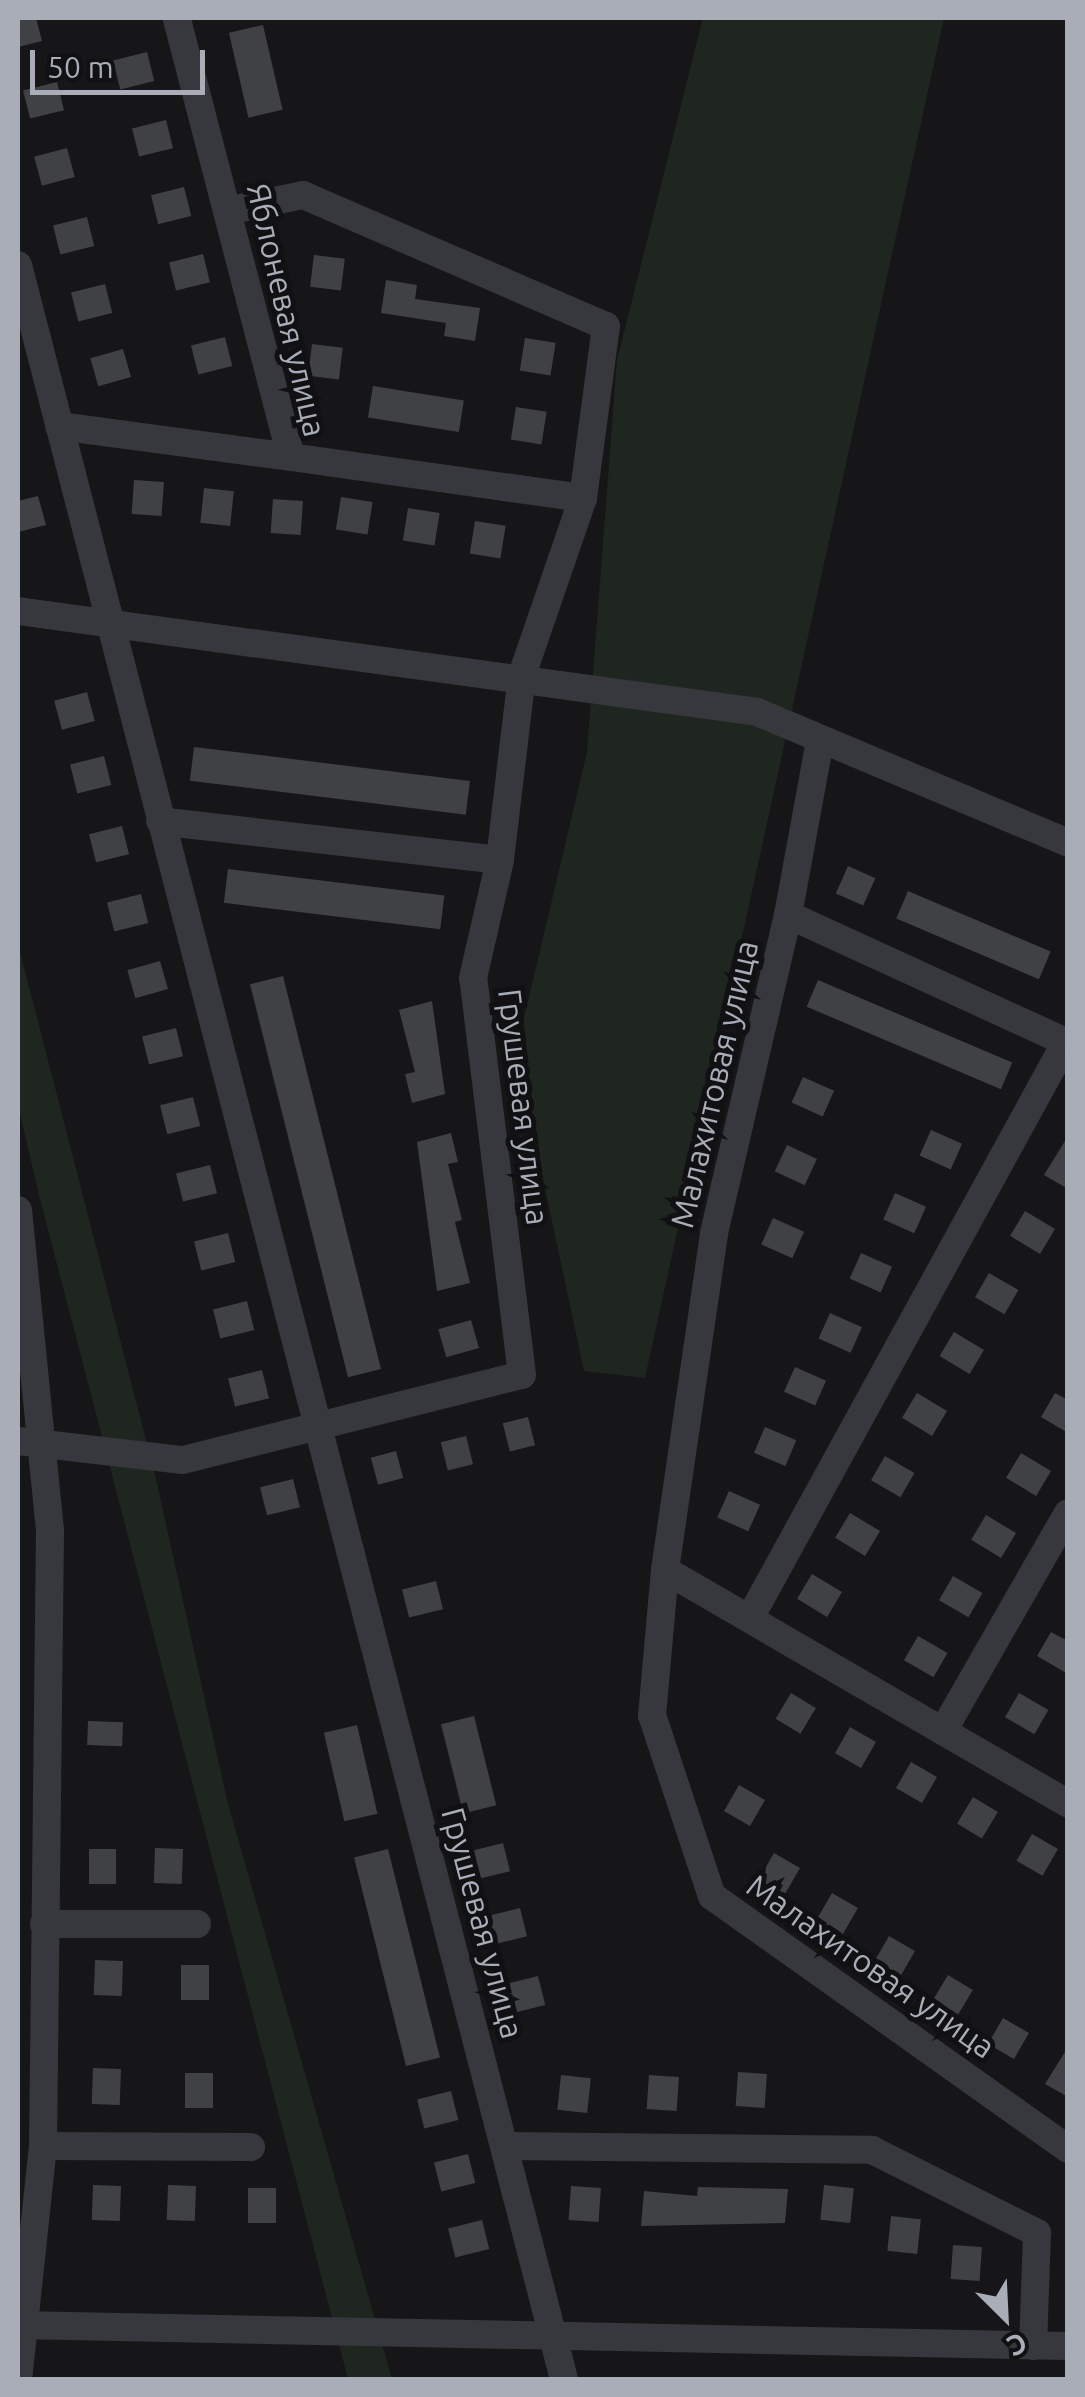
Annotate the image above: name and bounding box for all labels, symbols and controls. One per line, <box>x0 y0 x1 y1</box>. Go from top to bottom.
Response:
scale bar <box>35 30 210 92</box>
text: 50 m <box>47 50 114 84</box>
street label: Яблоневая улица <box>239 180 335 440</box>
street label: Малахитовая улица <box>662 937 766 1231</box>
street label: Грушевая улица <box>490 987 558 1227</box>
street label: Грушевая улица <box>434 1803 532 2043</box>
street label: Малахитовая улица <box>740 1866 1002 2066</box>
north arrow <box>955 2267 1055 2367</box>
text: С <box>1003 2327 1032 2363</box>

